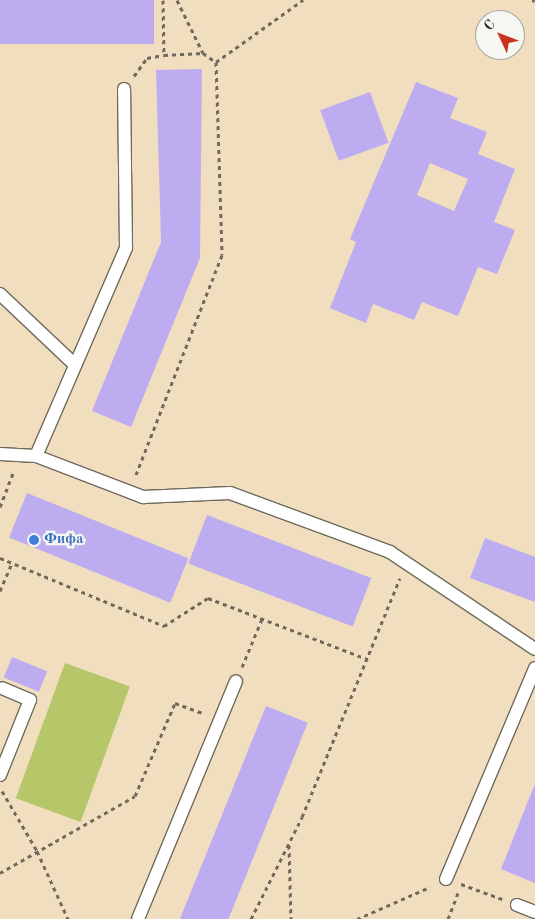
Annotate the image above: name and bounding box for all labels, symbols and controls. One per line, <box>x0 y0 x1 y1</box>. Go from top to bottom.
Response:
north arrow <box>475 10 525 60</box>
text: С <box>481 17 498 34</box>
place label: Фифа <box>44 531 84 549</box>
marker: Фифа <box>28 534 40 546</box>

